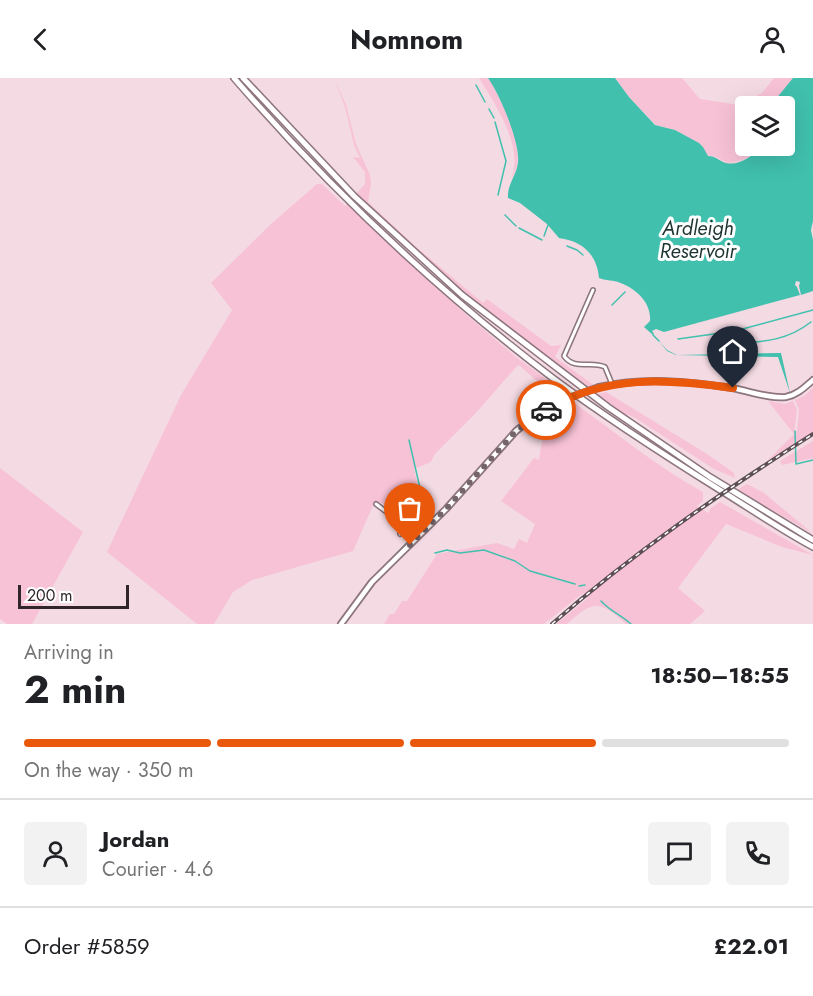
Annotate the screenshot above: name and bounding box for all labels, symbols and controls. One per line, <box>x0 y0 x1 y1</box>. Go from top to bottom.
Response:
text: Nomnom <box>350 20 463 59</box>
icon: back <box>24 23 57 56</box>
icon: person <box>756 23 789 56</box>
map controls <box>735 96 795 156</box>
button: layers <box>735 96 795 156</box>
water label: Ardleigh Reservoir <box>660 214 738 266</box>
pin <box>707 326 758 388</box>
icon: home <box>716 335 749 368</box>
courier <box>516 380 576 440</box>
icon: car <box>530 394 563 427</box>
pin <box>384 483 435 545</box>
icon: bag <box>393 492 426 525</box>
scale bar <box>18 582 129 610</box>
text: 200 m <box>27 584 73 607</box>
text: Arriving in <box>24 638 114 667</box>
text: 18:50–18:55 <box>650 659 789 691</box>
text: 2 min <box>24 661 126 718</box>
text: On the way · 350 m <box>24 756 194 785</box>
button: person <box>24 822 87 885</box>
button: chat <box>648 822 711 885</box>
button: phone <box>726 822 789 885</box>
text: Jordan <box>102 823 169 855</box>
text: Courier · 4.6 <box>102 855 214 884</box>
text: Order #5859 <box>24 930 150 962</box>
text: £22.01 <box>714 930 789 962</box>

